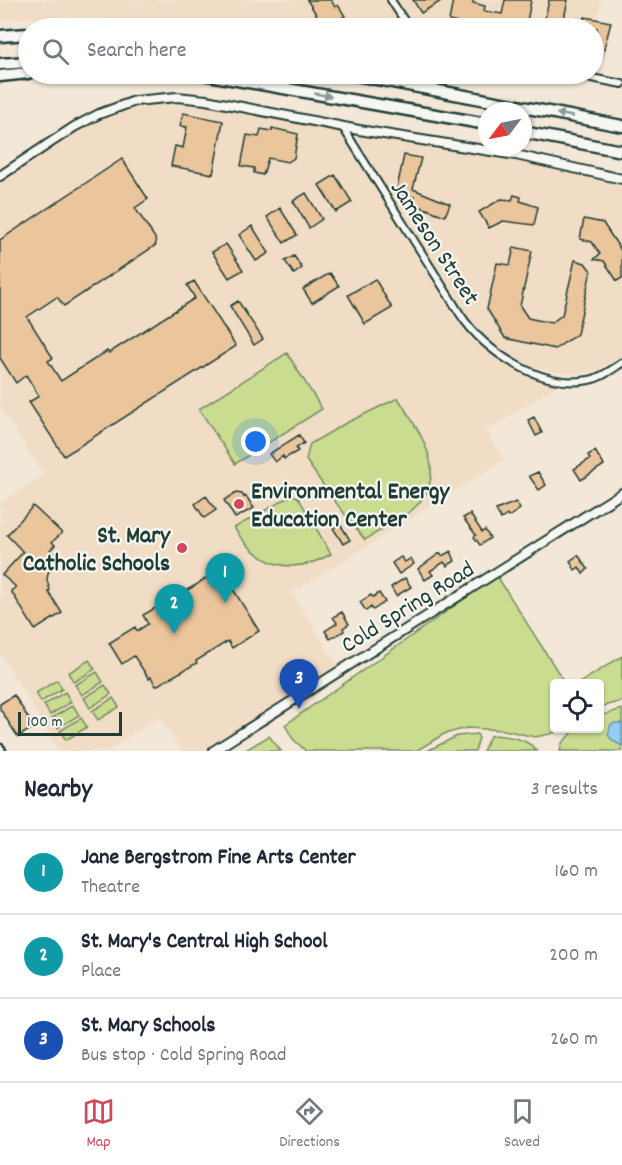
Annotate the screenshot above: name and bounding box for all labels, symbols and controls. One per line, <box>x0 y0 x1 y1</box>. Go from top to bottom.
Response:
search box <box>18 18 604 84</box>
icon: search <box>39 35 72 68</box>
text: Search here <box>87 36 186 67</box>
one-way arrow <box>313 90 332 99</box>
north arrow <box>478 102 532 156</box>
one-way arrow <box>555 110 574 119</box>
street label: Jameson Street <box>380 175 487 313</box>
your location <box>241 427 270 456</box>
place label: Environmental Energy Education Center <box>251 476 450 538</box>
marker: Environmental Energy Education Center <box>232 497 246 511</box>
place label: St. Mary Catholic Schools <box>23 520 171 582</box>
marker: St. Mary Catholic Schools <box>175 541 189 555</box>
pin: 1 <box>206 554 244 603</box>
street label: Cold Spring Road <box>335 554 482 663</box>
pin: 2 <box>154 584 194 634</box>
pin: 3 <box>280 660 318 709</box>
map controls <box>550 679 604 733</box>
button: locate <box>550 679 604 733</box>
scale bar <box>18 709 122 736</box>
text: 100 m <box>27 711 63 734</box>
text: Nearby <box>24 772 92 809</box>
text: 3 results <box>531 776 598 804</box>
text: Jane Bergstrom Fine Arts Center <box>81 843 356 874</box>
text: 1 <box>41 858 46 886</box>
text: 160 m <box>555 858 598 886</box>
text: Theatre <box>81 874 140 902</box>
text: St. Mary's Central High School <box>81 927 328 958</box>
text: 2 <box>39 942 48 970</box>
text: 200 m <box>549 942 598 970</box>
text: Place <box>81 958 121 986</box>
text: St. Mary Schools <box>81 1011 216 1042</box>
text: 3 <box>39 1026 48 1054</box>
text: 260 m <box>550 1026 598 1054</box>
text: Bus stop · Cold Spring Road <box>81 1042 286 1070</box>
tab: Map <box>82 1095 115 1154</box>
tab: Directions <box>279 1095 340 1154</box>
tab: Saved <box>504 1095 540 1154</box>

